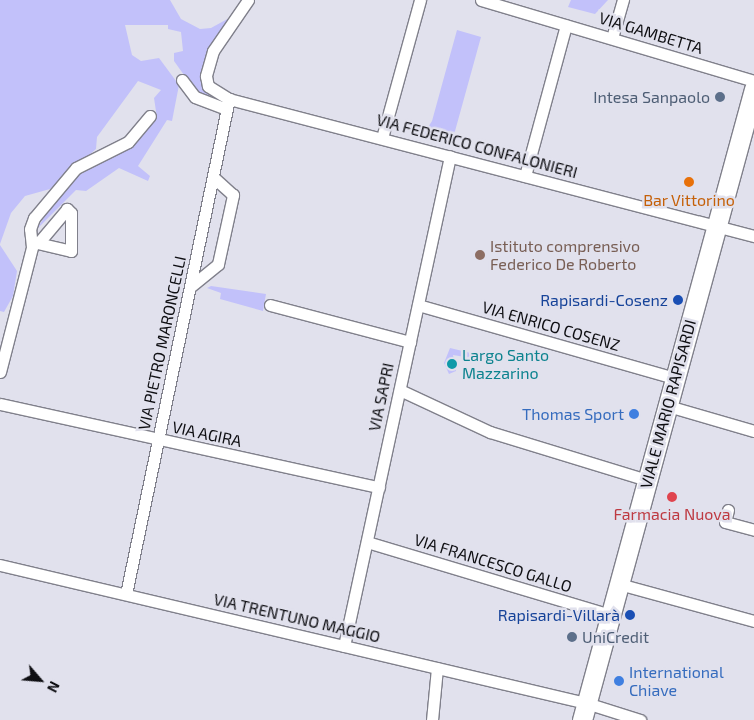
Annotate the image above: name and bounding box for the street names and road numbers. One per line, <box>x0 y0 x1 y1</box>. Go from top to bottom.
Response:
street label: VIA GAMBETTA <box>597 8 705 58</box>
street label: VIA FEDERICO CONFALONIERI <box>374 110 580 182</box>
street label: VIA PIETRO MARONCELLI <box>134 254 190 432</box>
street label: VIA ENRICO COSENZ <box>480 297 622 355</box>
street label: VIALE MARIO RAPISARDI <box>636 317 700 491</box>
street label: VIA SAPRI <box>364 361 398 433</box>
street label: VIA AGIRA <box>170 417 244 451</box>
street label: VIA FRANCESCO GALLO <box>412 530 574 596</box>
street label: VIA TRENTUNO MAGGIO <box>211 589 383 647</box>

